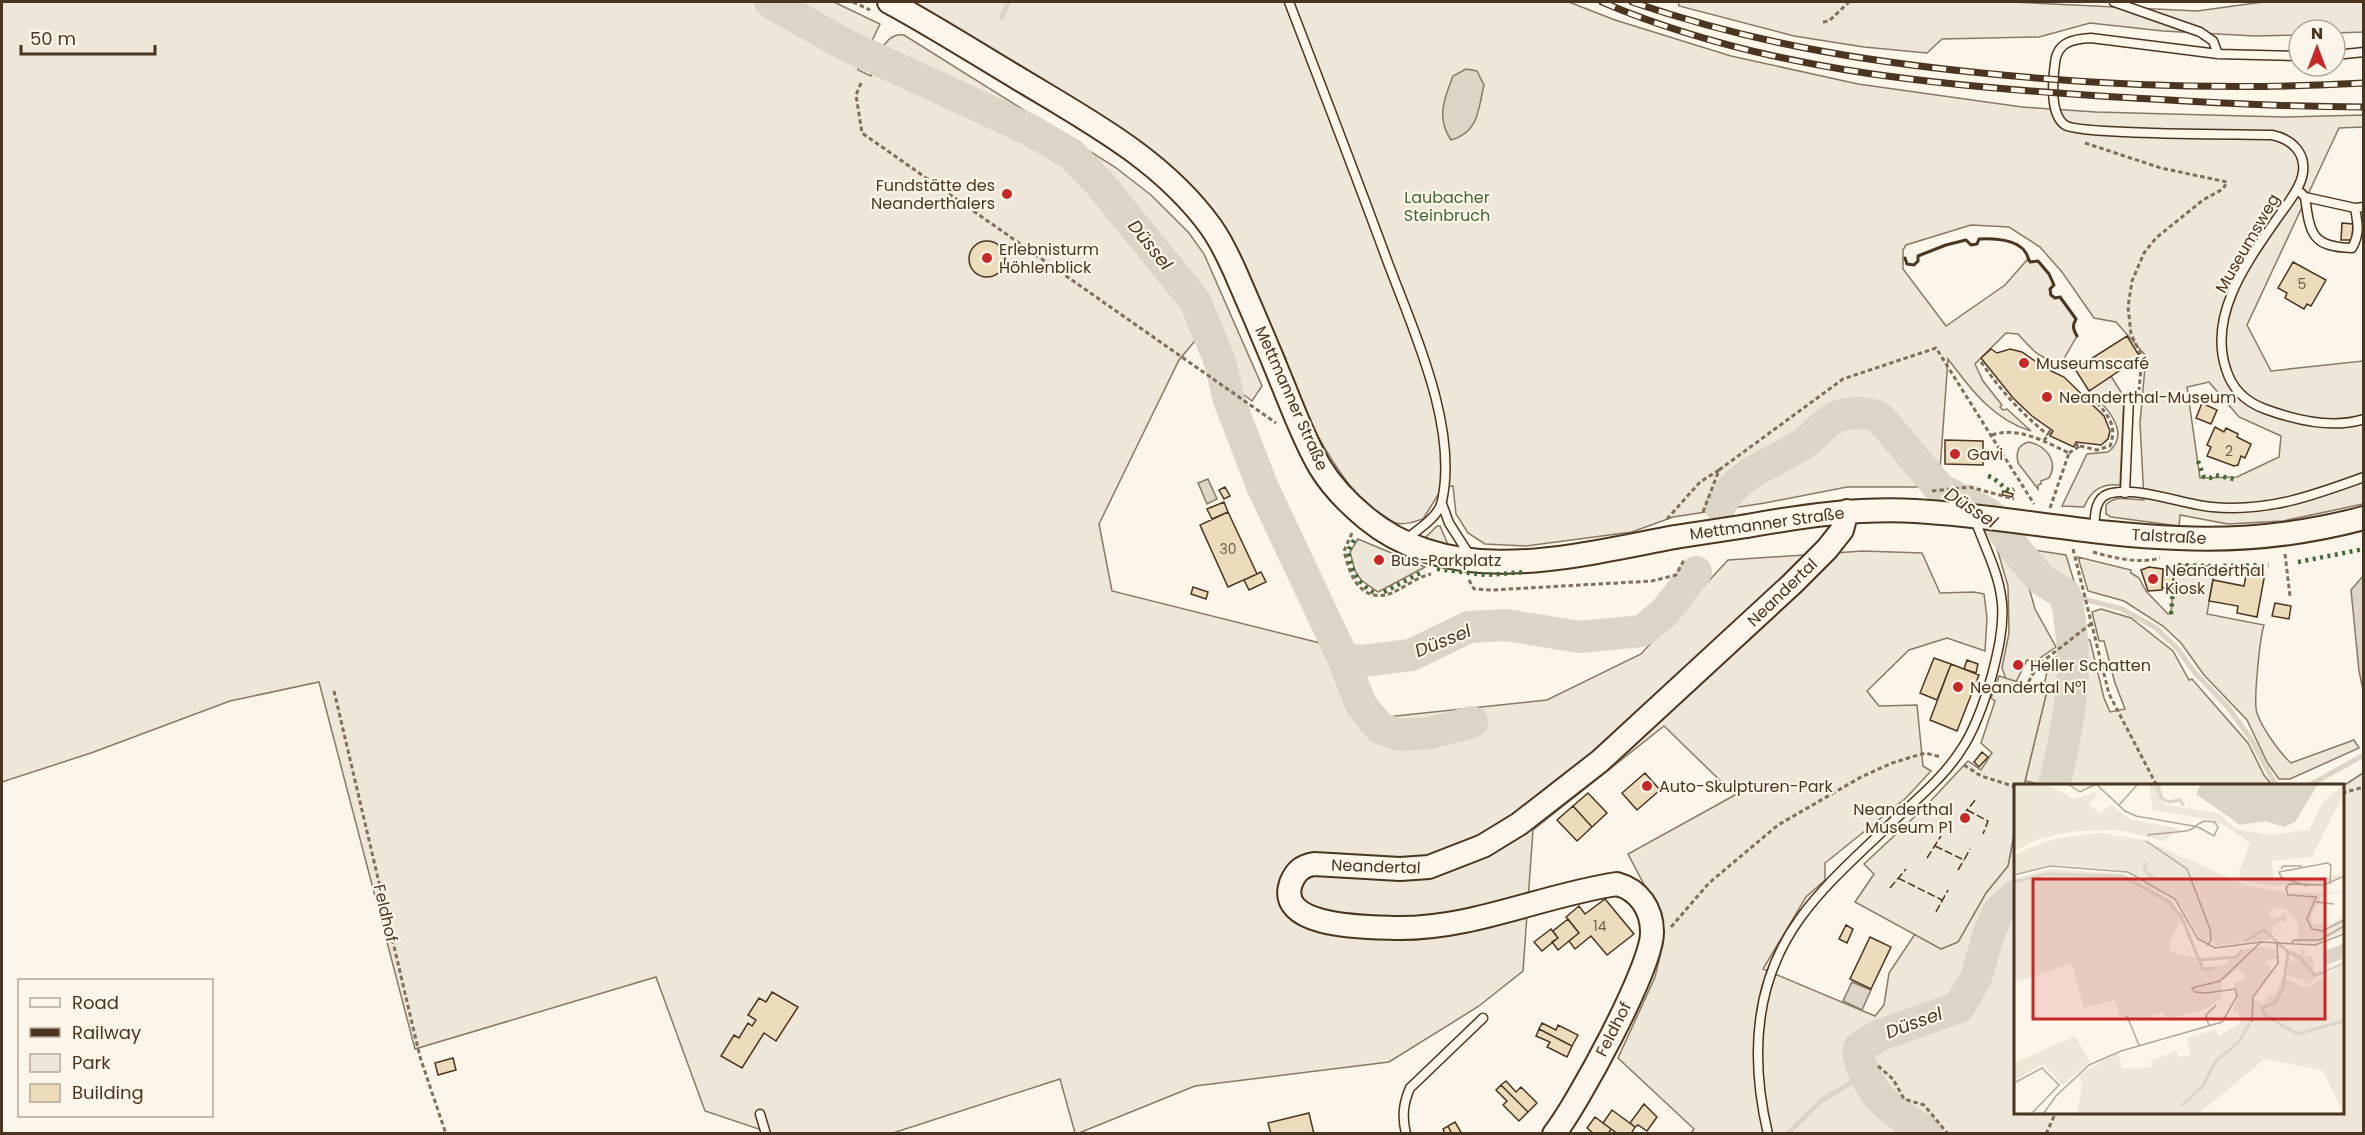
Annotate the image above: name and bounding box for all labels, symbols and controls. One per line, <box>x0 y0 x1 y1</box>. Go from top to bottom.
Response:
scale bar <box>21 18 154 56</box>
north arrow <box>2287 18 2347 78</box>
text: N <box>2311 22 2323 45</box>
text: 50 m <box>30 26 76 51</box>
place label: Fundstätte des Neanderthalers <box>871 174 995 215</box>
park label: Laubacher Steinbruch <box>1404 186 1490 227</box>
marker: Fundstätte des Neanderthalers <box>1000 187 1014 201</box>
street label: Museumsweg <box>2210 189 2285 297</box>
water label: Düssel <box>1122 214 1179 276</box>
place label: Erlebnisturm Höhlenblick <box>999 238 1099 279</box>
marker: Erlebnisturm Höhlenblick <box>980 251 994 265</box>
house number: 5 <box>2298 274 2306 294</box>
street label: Mettmanner Straße <box>1249 322 1334 474</box>
place label: Museumscafé <box>2036 352 2149 375</box>
marker: Museumscafé <box>2017 356 2031 370</box>
place label: Neanderthal-Museum <box>2059 386 2237 409</box>
marker: Neanderthal-Museum <box>2040 390 2054 404</box>
house number: 2 <box>2225 441 2233 461</box>
place label: Gavi <box>1967 443 2003 466</box>
marker: Gavi <box>1948 447 1962 461</box>
water label: Düssel <box>1940 481 2003 534</box>
street label: Mettmanner Straße <box>1688 501 1846 546</box>
street label: Talstraße <box>2131 523 2207 550</box>
house number: 30 <box>1219 539 1237 559</box>
place label: Bus-Parkplatz <box>1391 549 1501 572</box>
marker: Bus-Parkplatz <box>1372 553 1386 567</box>
street label: Neandertal <box>1742 553 1823 632</box>
place label: Neanderthal Kiosk <box>2165 559 2265 600</box>
marker: Neanderthal Kiosk <box>2146 572 2160 586</box>
water label: Düssel <box>1411 618 1475 663</box>
place label: Heller Schatten <box>2030 654 2151 677</box>
marker: Heller Schatten <box>2011 658 2025 672</box>
place label: Neandertal N°1 <box>1970 676 2087 699</box>
marker: Neandertal N°1 <box>1951 680 1965 694</box>
place label: Auto-Skulpturen-Park <box>1659 775 1834 798</box>
marker: Auto-Skulpturen-Park <box>1640 779 1654 793</box>
inset map <box>2014 784 2344 1114</box>
place label: Neanderthal Museum P1 <box>1853 798 1953 839</box>
marker: Neanderthal Museum P1 <box>1958 811 1972 825</box>
street label: Neandertal <box>1331 853 1421 880</box>
street label: Feldhof <box>368 882 403 944</box>
house number: 14 <box>1593 916 1607 936</box>
legend <box>18 979 213 1117</box>
text: Road <box>72 990 119 1015</box>
street label: Feldhof <box>1590 998 1637 1061</box>
water label: Düssel <box>1882 1001 1946 1044</box>
text: Railway <box>72 1020 141 1045</box>
text: Park <box>72 1050 111 1075</box>
text: Building <box>72 1080 144 1105</box>

